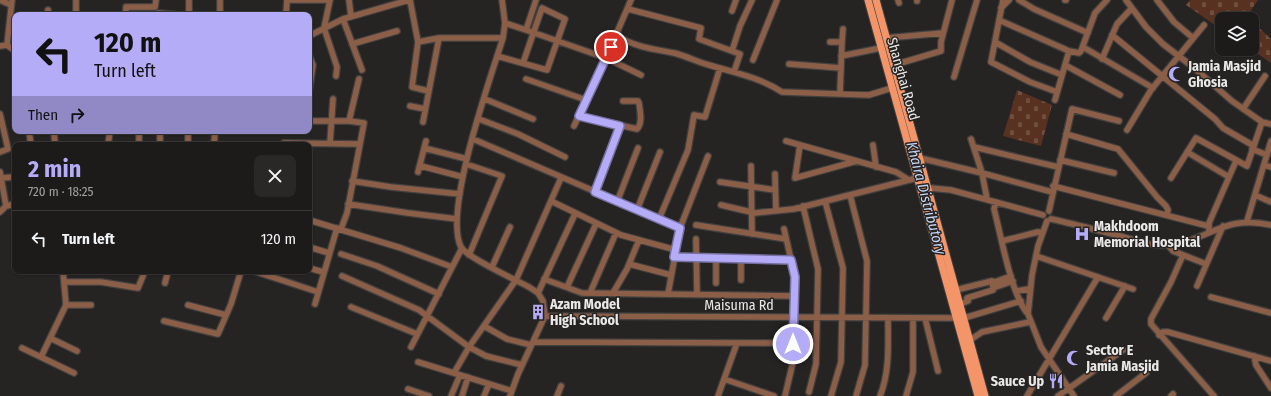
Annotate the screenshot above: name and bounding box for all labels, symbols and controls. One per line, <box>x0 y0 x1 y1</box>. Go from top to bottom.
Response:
map controls <box>1215 12 1259 56</box>
button: layers <box>1215 12 1259 56</box>
text: 120 m <box>94 26 161 59</box>
icon: left <box>28 28 80 80</box>
pin <box>594 30 628 64</box>
icon: arrive <box>600 36 622 58</box>
street label: Shanghai Road <box>883 36 923 122</box>
place label: Jamia Masjid Ghosia <box>1187 58 1261 91</box>
text: Turn left <box>94 60 156 82</box>
mosque icon: Jamia Masjid Ghosia <box>1167 65 1185 83</box>
icon: right <box>66 104 88 126</box>
text: Then <box>28 106 58 124</box>
water label: Khaira Distributory <box>902 140 950 258</box>
text: 2 min <box>28 155 81 183</box>
button: close <box>254 155 296 197</box>
text: 720 m · 18:25 <box>28 184 94 199</box>
place label: Makhdoom Memorial Hospital <box>1094 218 1201 251</box>
hospital icon: Makhdoom Memorial Hospital <box>1073 225 1091 243</box>
icon: left <box>28 228 50 250</box>
text: Turn left <box>62 230 115 248</box>
text: 120 m <box>261 230 296 248</box>
place label: Azam Model High School <box>549 296 620 329</box>
street label: Maisuma Rd <box>704 297 774 314</box>
building icon: Azam Model High School <box>529 303 547 321</box>
position arrow <box>772 323 814 365</box>
place label: Sector E Jamia Masjid <box>1085 342 1159 375</box>
mosque icon: Sector E Jamia Masjid <box>1065 349 1083 367</box>
restaurant icon: Sauce Up <box>1047 372 1065 390</box>
place label: Sauce Up <box>991 373 1044 390</box>

